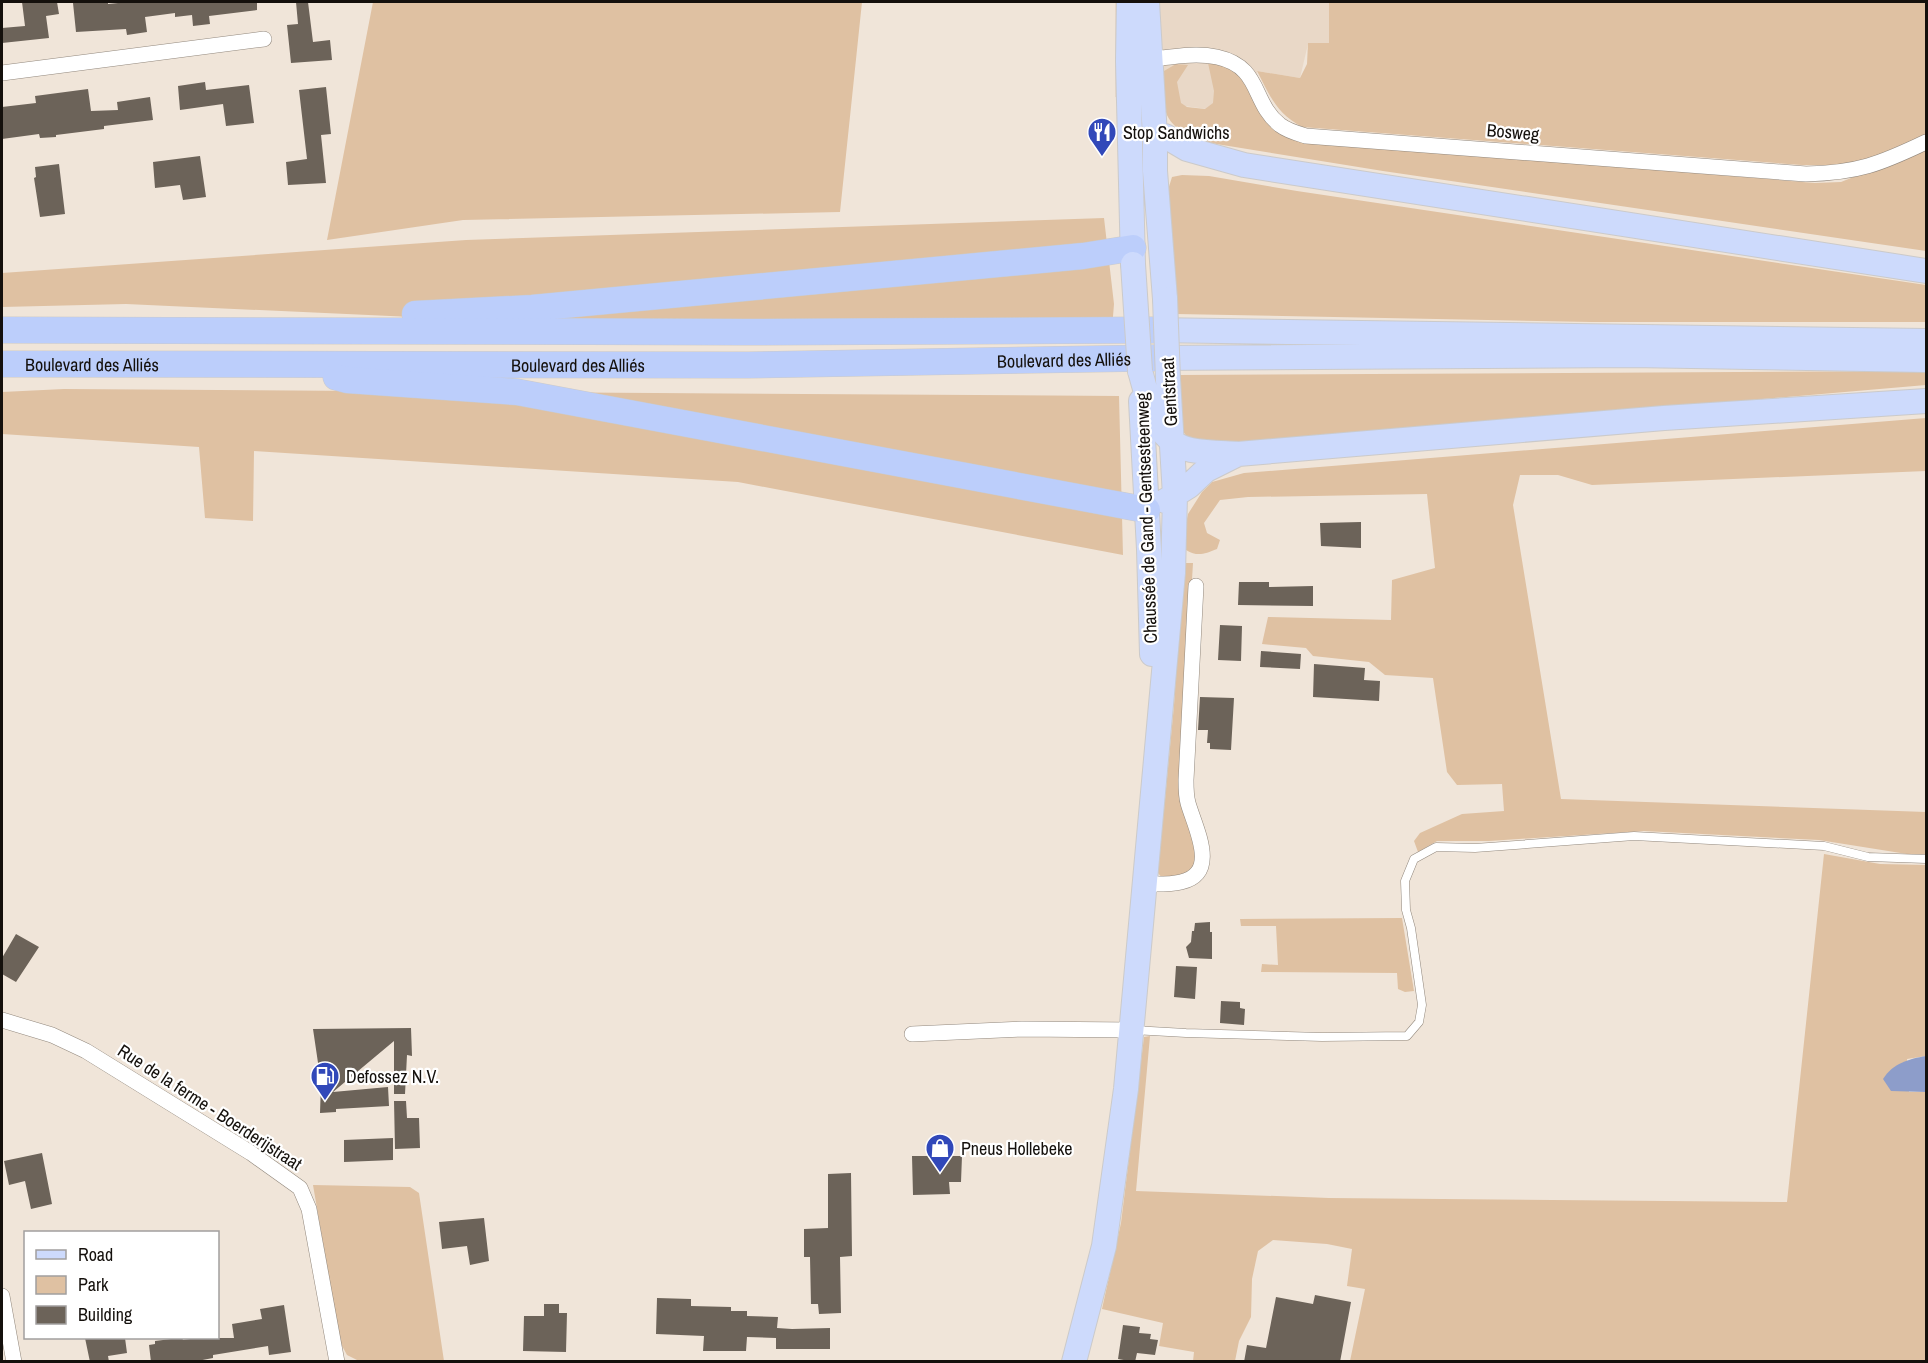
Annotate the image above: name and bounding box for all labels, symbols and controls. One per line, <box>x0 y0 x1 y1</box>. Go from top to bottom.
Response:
restaurant icon: Stop Sandwichs <box>1086 116 1118 158</box>
street label: Bosweg <box>1486 117 1541 147</box>
place label: Stop Sandwichs <box>1123 120 1230 145</box>
street label: Boulevard des Alliés <box>997 346 1131 373</box>
street label: Boulevard des Alliés <box>25 352 159 377</box>
street label: Boulevard des Alliés <box>511 352 645 377</box>
street label: Gentstraat <box>1155 357 1183 427</box>
street label: Chaussée de Gand - Gentsesteenweg <box>1129 391 1163 644</box>
street label: Rue de la ferme - Boerderijstraat <box>113 1038 307 1176</box>
fuel station icon: Defossez N.V. <box>309 1060 341 1102</box>
place label: Defossez N.V. <box>346 1064 439 1089</box>
shop icon: Pneus Hollebeke <box>924 1132 956 1174</box>
place label: Pneus Hollebeke <box>961 1136 1073 1161</box>
legend <box>24 1231 219 1339</box>
text: Road <box>78 1242 113 1267</box>
text: Park <box>78 1272 109 1297</box>
text: Building <box>78 1302 133 1327</box>

